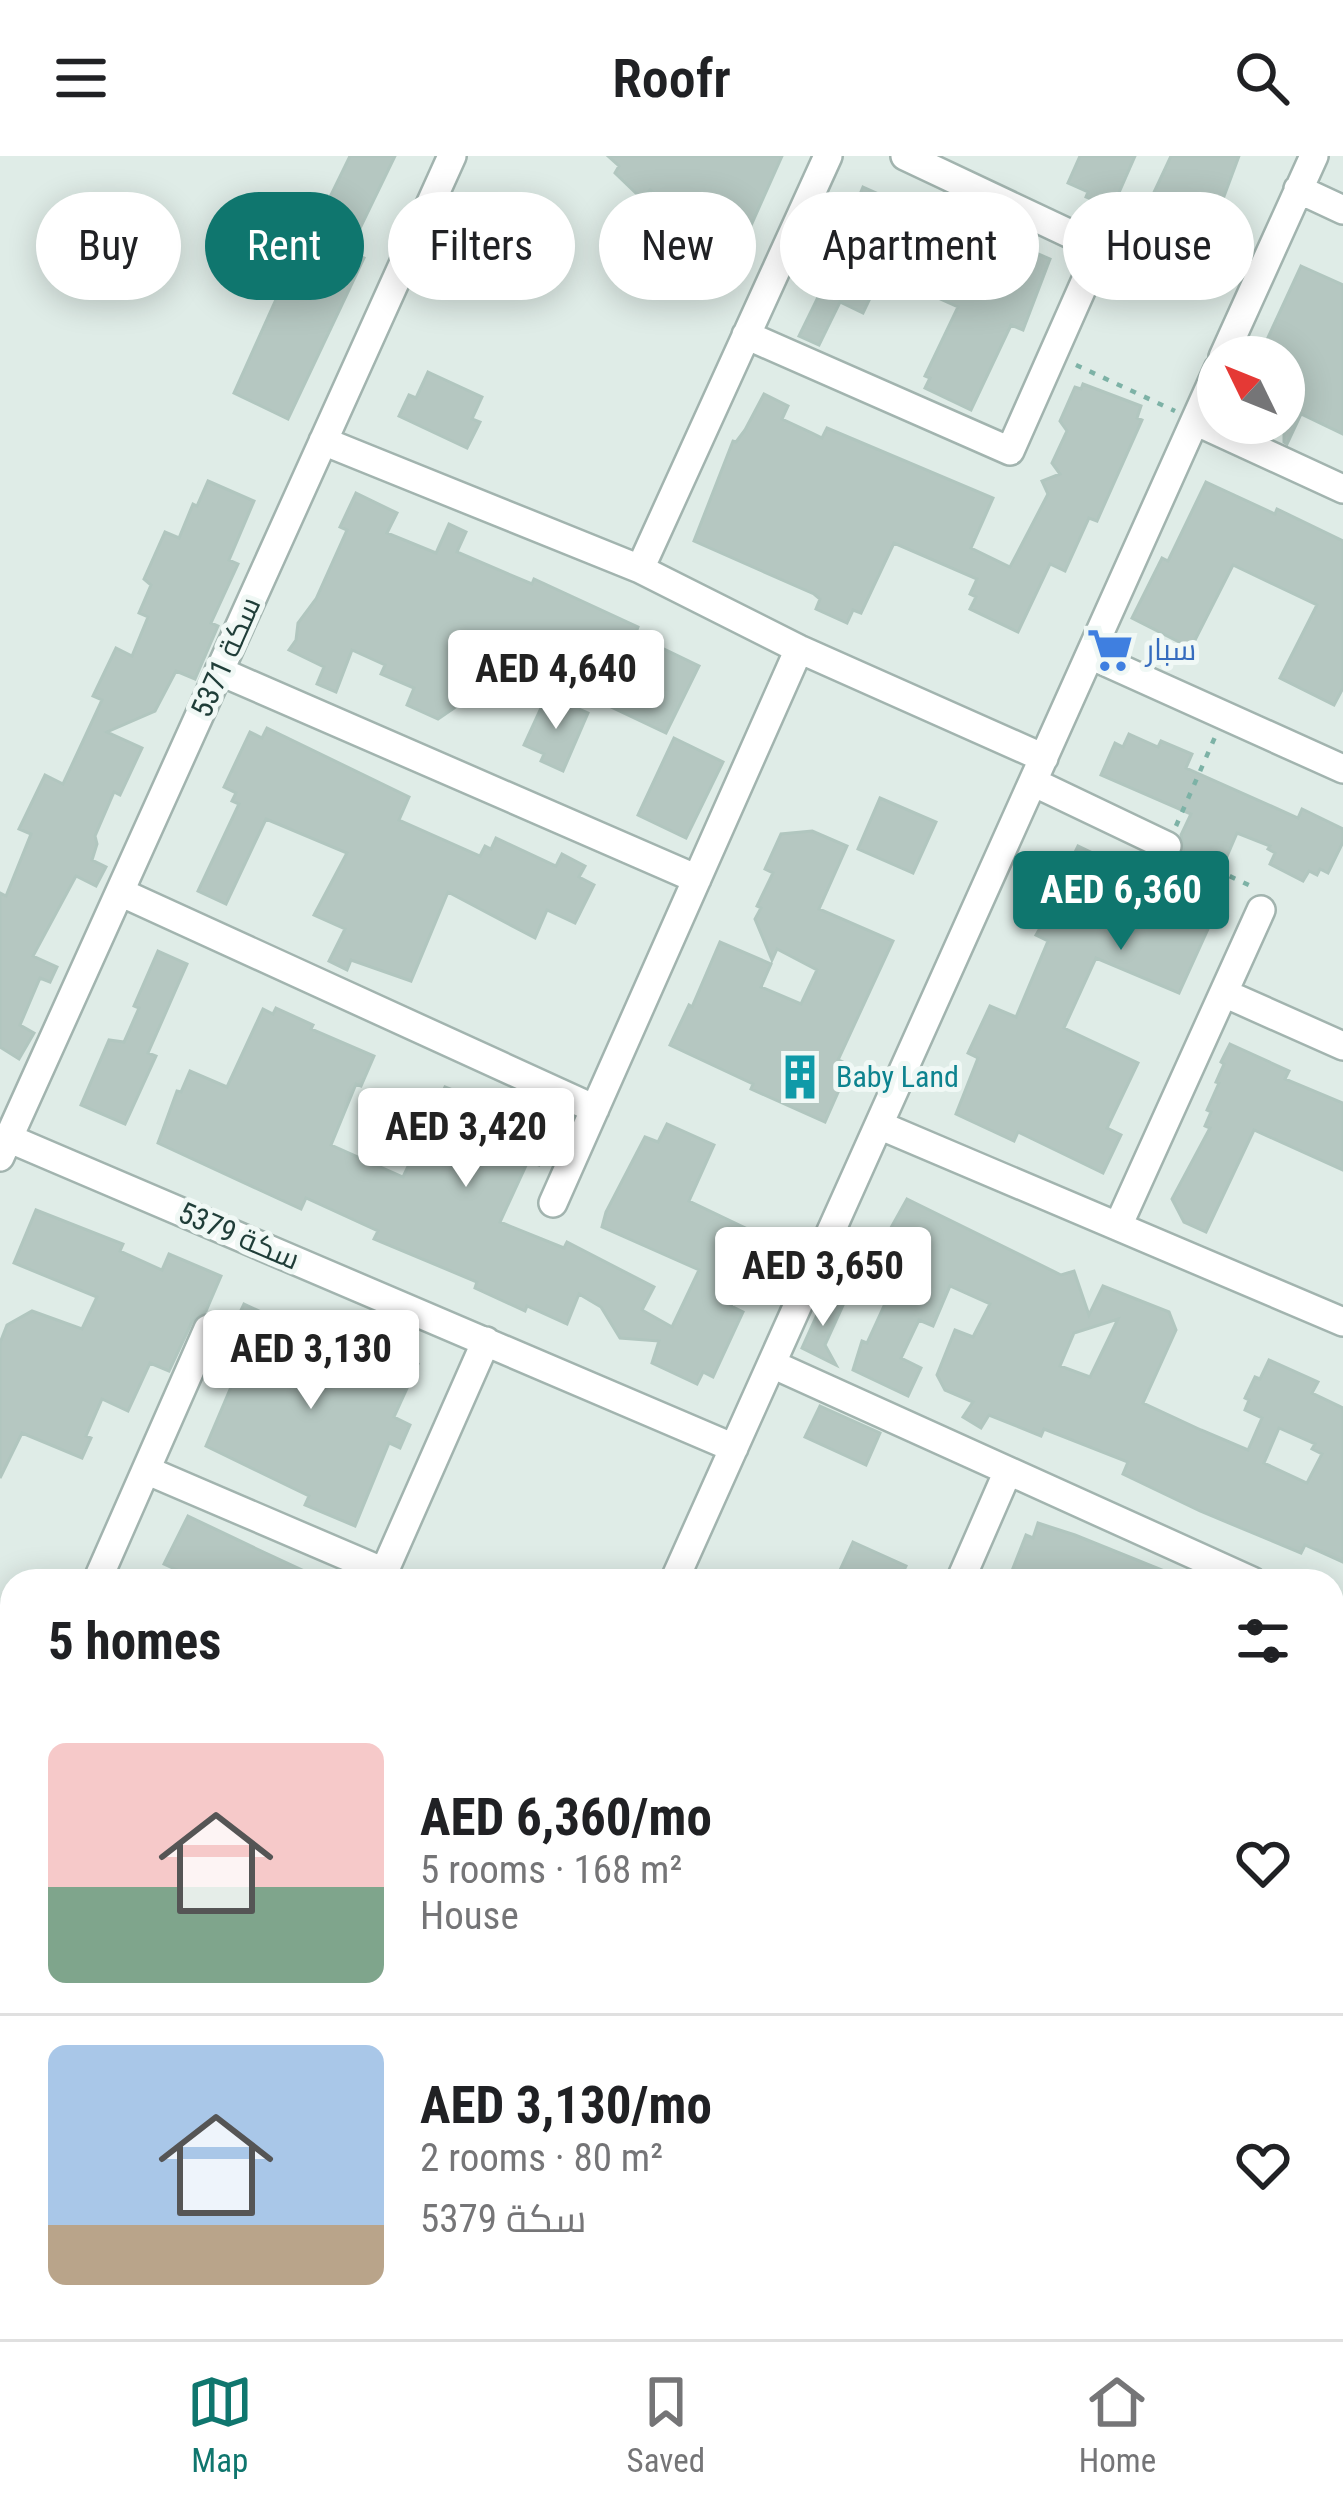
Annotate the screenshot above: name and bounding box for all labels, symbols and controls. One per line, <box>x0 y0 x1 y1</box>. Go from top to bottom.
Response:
icon: menu <box>48 45 114 111</box>
icon: search <box>1229 45 1295 111</box>
text: Roofr <box>612 47 731 110</box>
chip: Buy <box>36 192 181 300</box>
chip: Rent <box>205 192 364 300</box>
chip: Filters <box>388 192 575 300</box>
chip: New <box>599 192 756 300</box>
chip: Apartment <box>780 192 1039 300</box>
chip: House <box>1063 192 1254 300</box>
north arrow <box>1197 336 1305 444</box>
map controls <box>1197 336 1305 444</box>
street label: سكة 5371 <box>184 591 268 722</box>
supermarket icon: سبار <box>1085 625 1135 675</box>
pin: AED 4,640 <box>419 630 693 732</box>
place label: سبار <box>1144 632 1196 667</box>
text: AED 4,640 <box>475 646 637 692</box>
pin: AED 6,360 <box>984 851 1258 953</box>
text: AED 6,360 <box>1040 867 1202 913</box>
building icon: Baby Land <box>775 1052 825 1102</box>
place label: Baby Land <box>836 1059 959 1094</box>
pin: AED 3,420 <box>329 1088 603 1190</box>
text: AED 3,420 <box>385 1104 547 1150</box>
street label: سكة 5379 <box>173 1194 305 1277</box>
pin: AED 3,650 <box>686 1227 960 1329</box>
text: AED 3,650 <box>742 1243 904 1289</box>
pin: AED 3,130 <box>174 1310 448 1412</box>
text: AED 3,130 <box>230 1326 392 1372</box>
icon: filters <box>1230 1608 1296 1674</box>
text: 5 homes <box>48 1612 221 1671</box>
text: AED 6,360/mo <box>420 1788 712 1847</box>
icon: home <box>144 1791 288 1935</box>
icon: heart <box>1230 1830 1296 1896</box>
text: 5 rooms · 168 m² <box>420 1847 682 1893</box>
text: House <box>420 1893 519 1939</box>
text: AED 3,130/mo <box>420 2076 712 2135</box>
icon: home <box>144 2093 288 2237</box>
icon: heart <box>1230 2132 1296 2198</box>
text: 2 rooms · 80 m² <box>420 2135 663 2181</box>
text: سكة 5379 <box>420 2196 586 2242</box>
tab: Map <box>187 2369 253 2480</box>
tab: Saved <box>627 2369 705 2480</box>
tab: Home <box>1079 2369 1156 2480</box>

